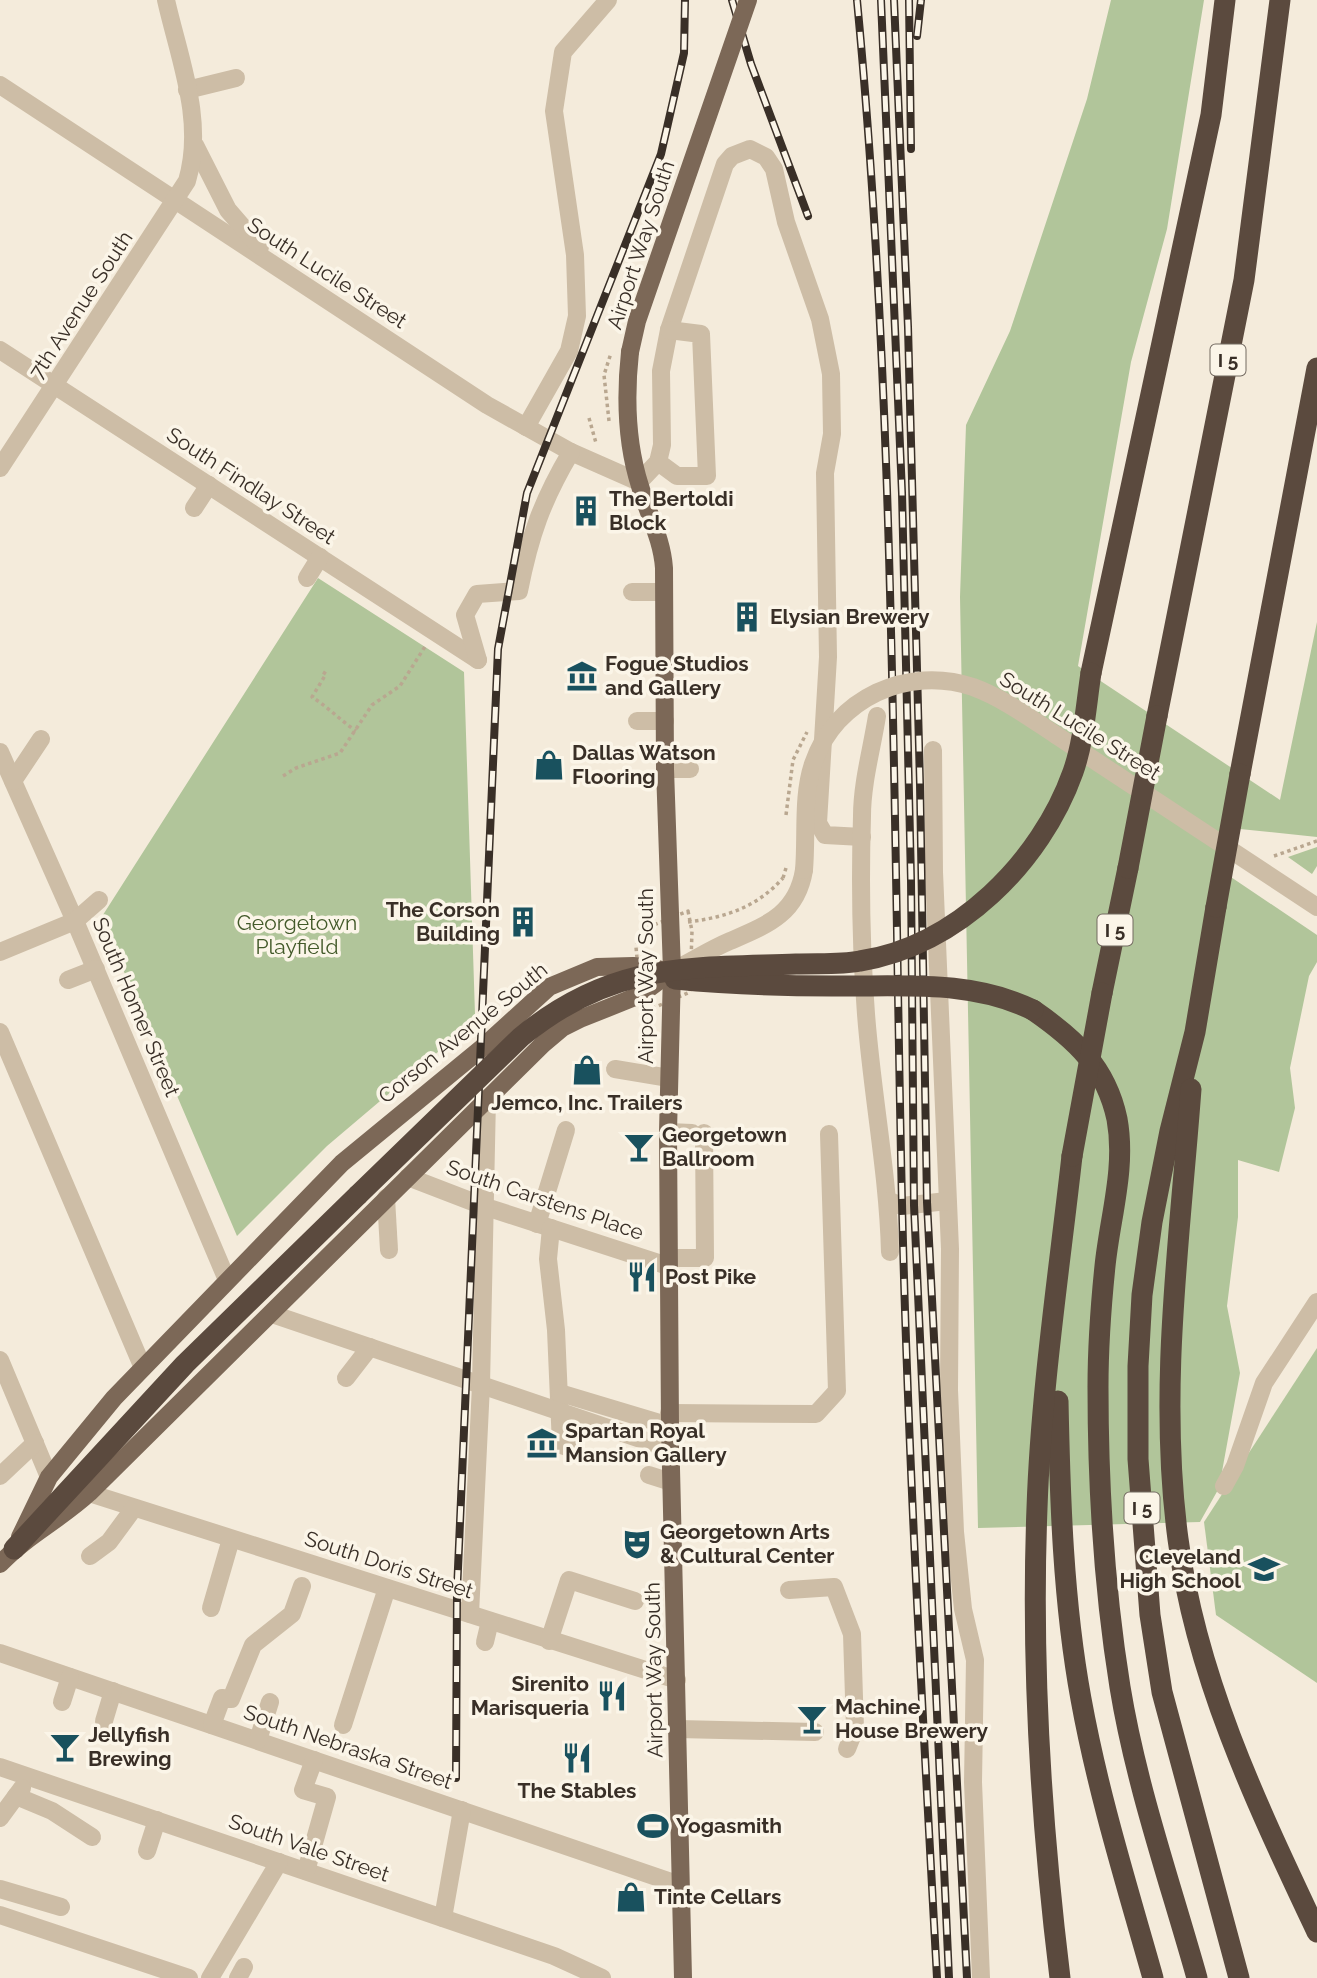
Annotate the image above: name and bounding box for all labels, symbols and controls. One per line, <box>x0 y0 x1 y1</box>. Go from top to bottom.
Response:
street label: Airport Way South <box>601 157 680 332</box>
street label: South Lucile Street <box>243 212 412 333</box>
street label: 7th Avenue South <box>23 226 138 383</box>
road number: I 5 <box>1210 344 1246 376</box>
street label: South Findlay Street <box>162 422 340 549</box>
place label: The Bertoldi Block <box>609 486 734 535</box>
building icon: The Bertoldi Block <box>569 494 603 528</box>
building icon: Elysian Brewery <box>730 600 764 634</box>
place label: Elysian Brewery <box>770 604 930 629</box>
place label: Fogue Studios and Gallery <box>605 651 749 700</box>
museum icon: Fogue Studios and Gallery <box>565 659 599 693</box>
street label: South Lucile Street <box>995 666 1165 785</box>
place label: Dallas Watson Flooring <box>572 740 716 789</box>
shop icon: Dallas Watson Flooring <box>532 748 566 782</box>
street label: Airport Way South <box>633 888 658 1064</box>
place label: The Corson Building <box>386 897 500 946</box>
building icon: The Corson Building <box>506 905 540 939</box>
park label: Georgetown Playfield <box>237 910 357 959</box>
street label: South Homer Street <box>87 913 186 1100</box>
road number: I 5 <box>1098 914 1132 946</box>
street label: Corson Avenue South <box>373 957 552 1108</box>
shop icon: Jemco, Inc. Trailers <box>570 1053 604 1087</box>
place label: Jemco, Inc. Trailers <box>491 1090 683 1115</box>
place label: Georgetown Ballroom <box>662 1122 787 1171</box>
bar icon: Georgetown Ballroom <box>622 1130 656 1164</box>
street label: South Carstens Place <box>443 1154 647 1245</box>
restaurant icon: Post Pike <box>625 1260 659 1294</box>
place label: Post Pike <box>665 1264 757 1289</box>
place label: Spartan Royal Mansion Gallery <box>565 1418 727 1467</box>
museum icon: Spartan Royal Mansion Gallery <box>525 1426 559 1460</box>
road number: I 5 <box>1124 1492 1160 1524</box>
place label: Georgetown Arts & Cultural Center <box>660 1519 834 1568</box>
street label: South Doris Street <box>302 1526 476 1604</box>
theatre icon: Georgetown Arts & Cultural Center <box>620 1527 654 1561</box>
place label: Cleveland High School <box>1119 1544 1241 1593</box>
school or university icon: Cleveland High School <box>1247 1552 1281 1586</box>
street label: Airport Way South <box>639 1582 668 1758</box>
place label: Sirenito Marisqueria <box>471 1671 589 1720</box>
restaurant icon: Sirenito Marisqueria <box>595 1679 629 1713</box>
place label: Machine House Brewery <box>835 1694 989 1743</box>
street label: South Nebraska Street <box>241 1699 456 1794</box>
bar icon: Machine House Brewery <box>795 1702 829 1736</box>
place label: Jellyfish Brewing <box>88 1722 172 1771</box>
bar icon: Jellyfish Brewing <box>48 1730 82 1764</box>
restaurant icon: The Stables <box>560 1741 594 1775</box>
place label: The Stables <box>518 1778 636 1803</box>
street label: South Vale Street <box>226 1808 393 1887</box>
sports icon: Yogasmith <box>636 1809 670 1843</box>
place label: Yogasmith <box>676 1813 782 1838</box>
shop icon: Tinte Cellars <box>614 1880 648 1914</box>
place label: Tinte Cellars <box>654 1884 781 1909</box>

